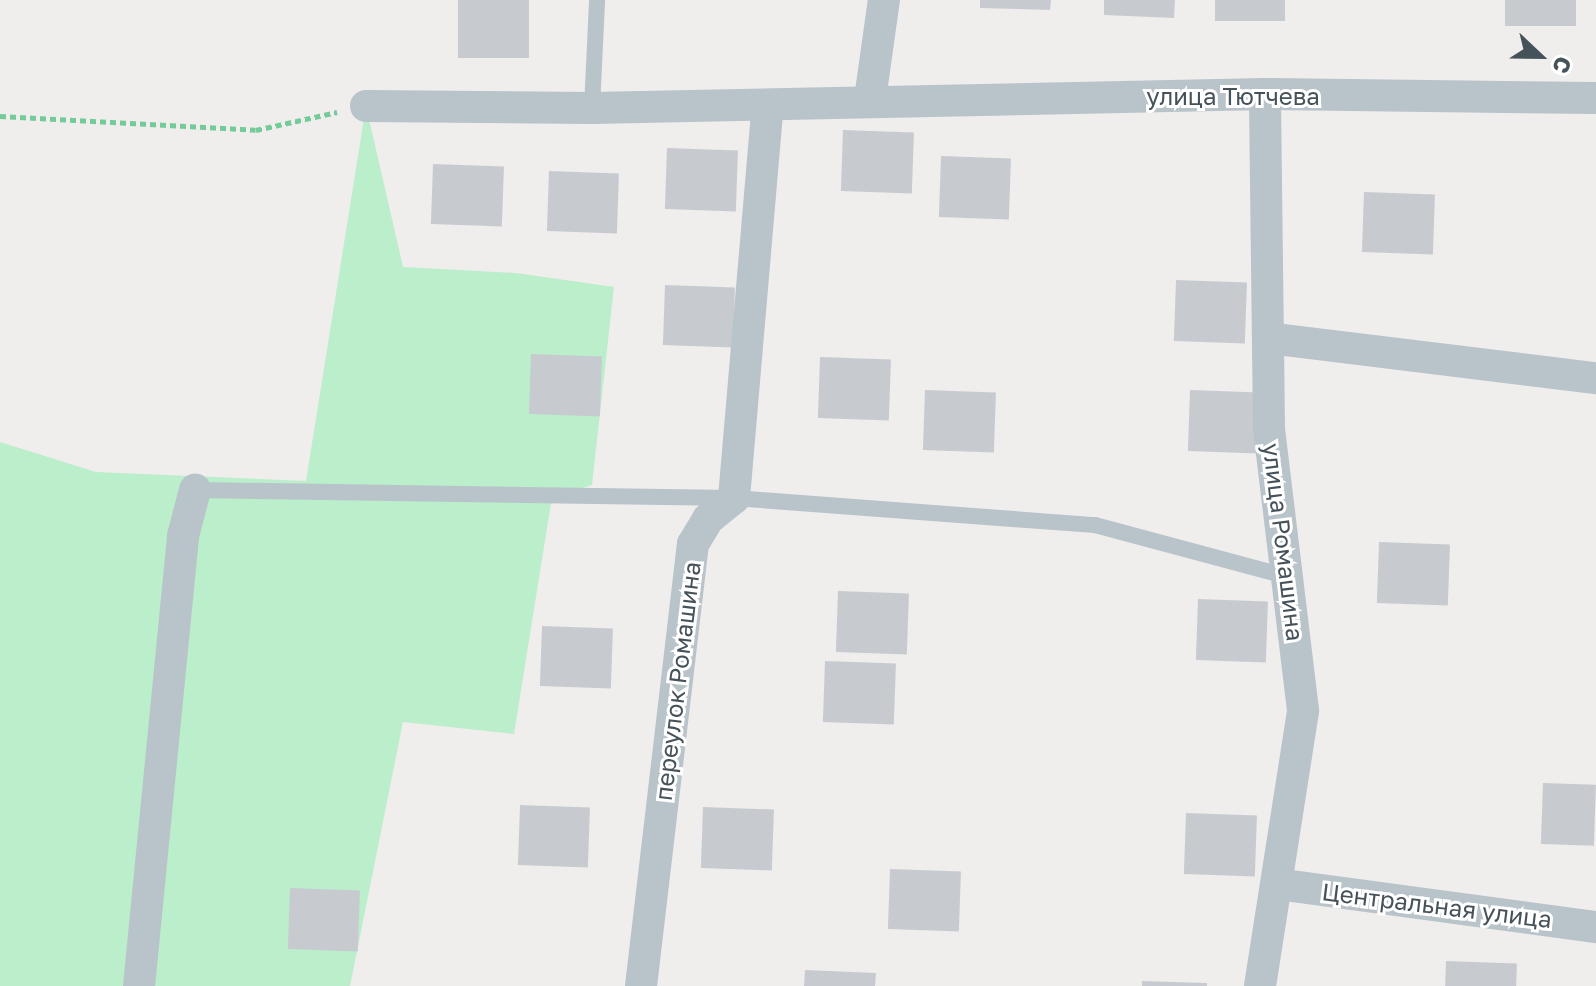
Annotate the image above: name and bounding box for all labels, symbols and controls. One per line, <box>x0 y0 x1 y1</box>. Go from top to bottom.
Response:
north arrow <box>1500 16 1580 96</box>
text: С <box>1547 53 1578 77</box>
street label: улица Тютчева <box>1146 82 1320 110</box>
street label: улица Ромашина <box>1258 441 1310 643</box>
street label: переулок Ромашина <box>648 560 706 802</box>
street label: Центральная улица <box>1320 877 1554 933</box>

